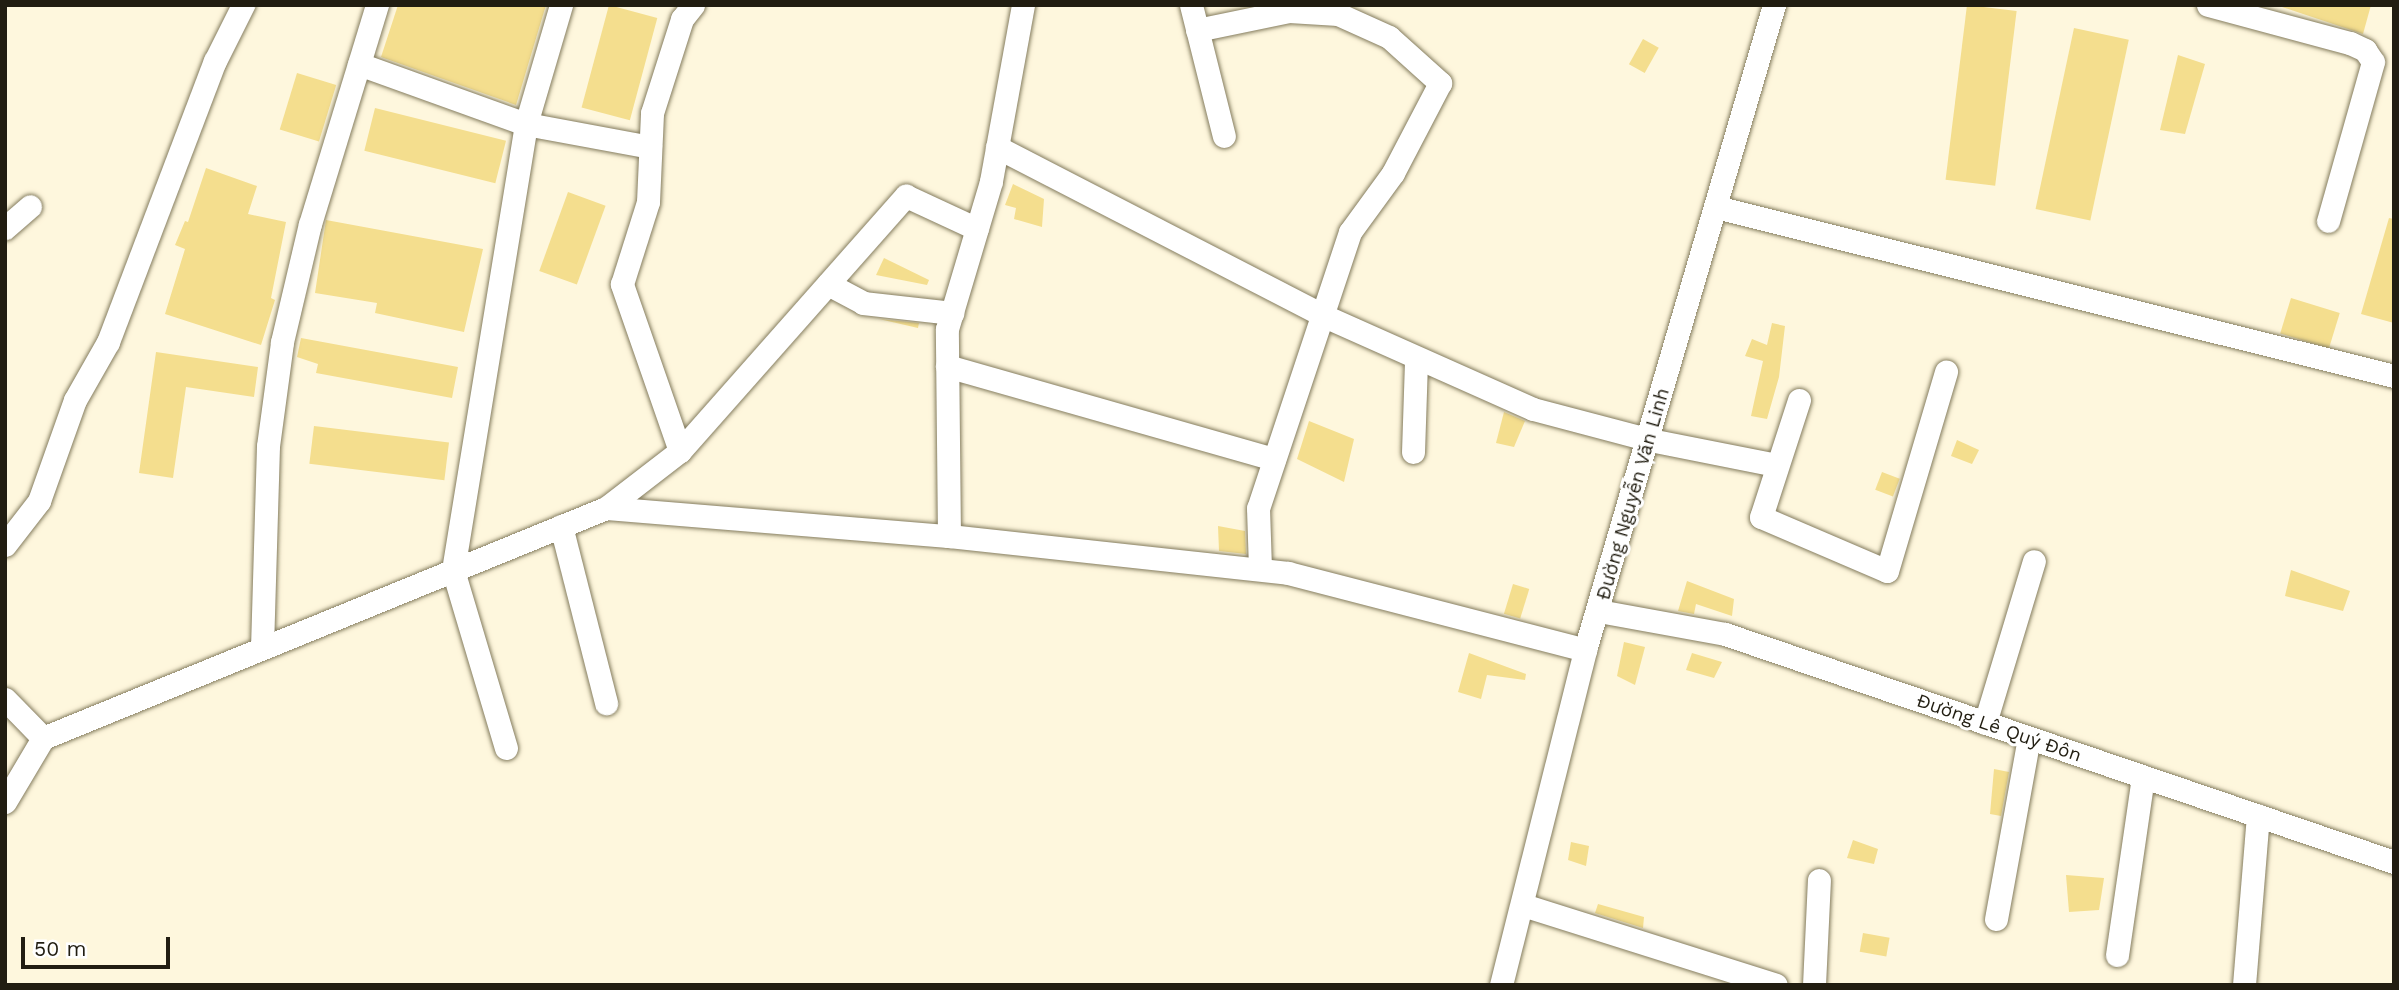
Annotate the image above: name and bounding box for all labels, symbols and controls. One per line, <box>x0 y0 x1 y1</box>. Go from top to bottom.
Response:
street label: Đường Nguyễn Văn Linh <box>1592 385 1674 603</box>
street label: Đường Lê Quý Đôn <box>1913 689 2085 767</box>
scale bar <box>24 923 173 967</box>
text: 50 m <box>34 936 86 961</box>

